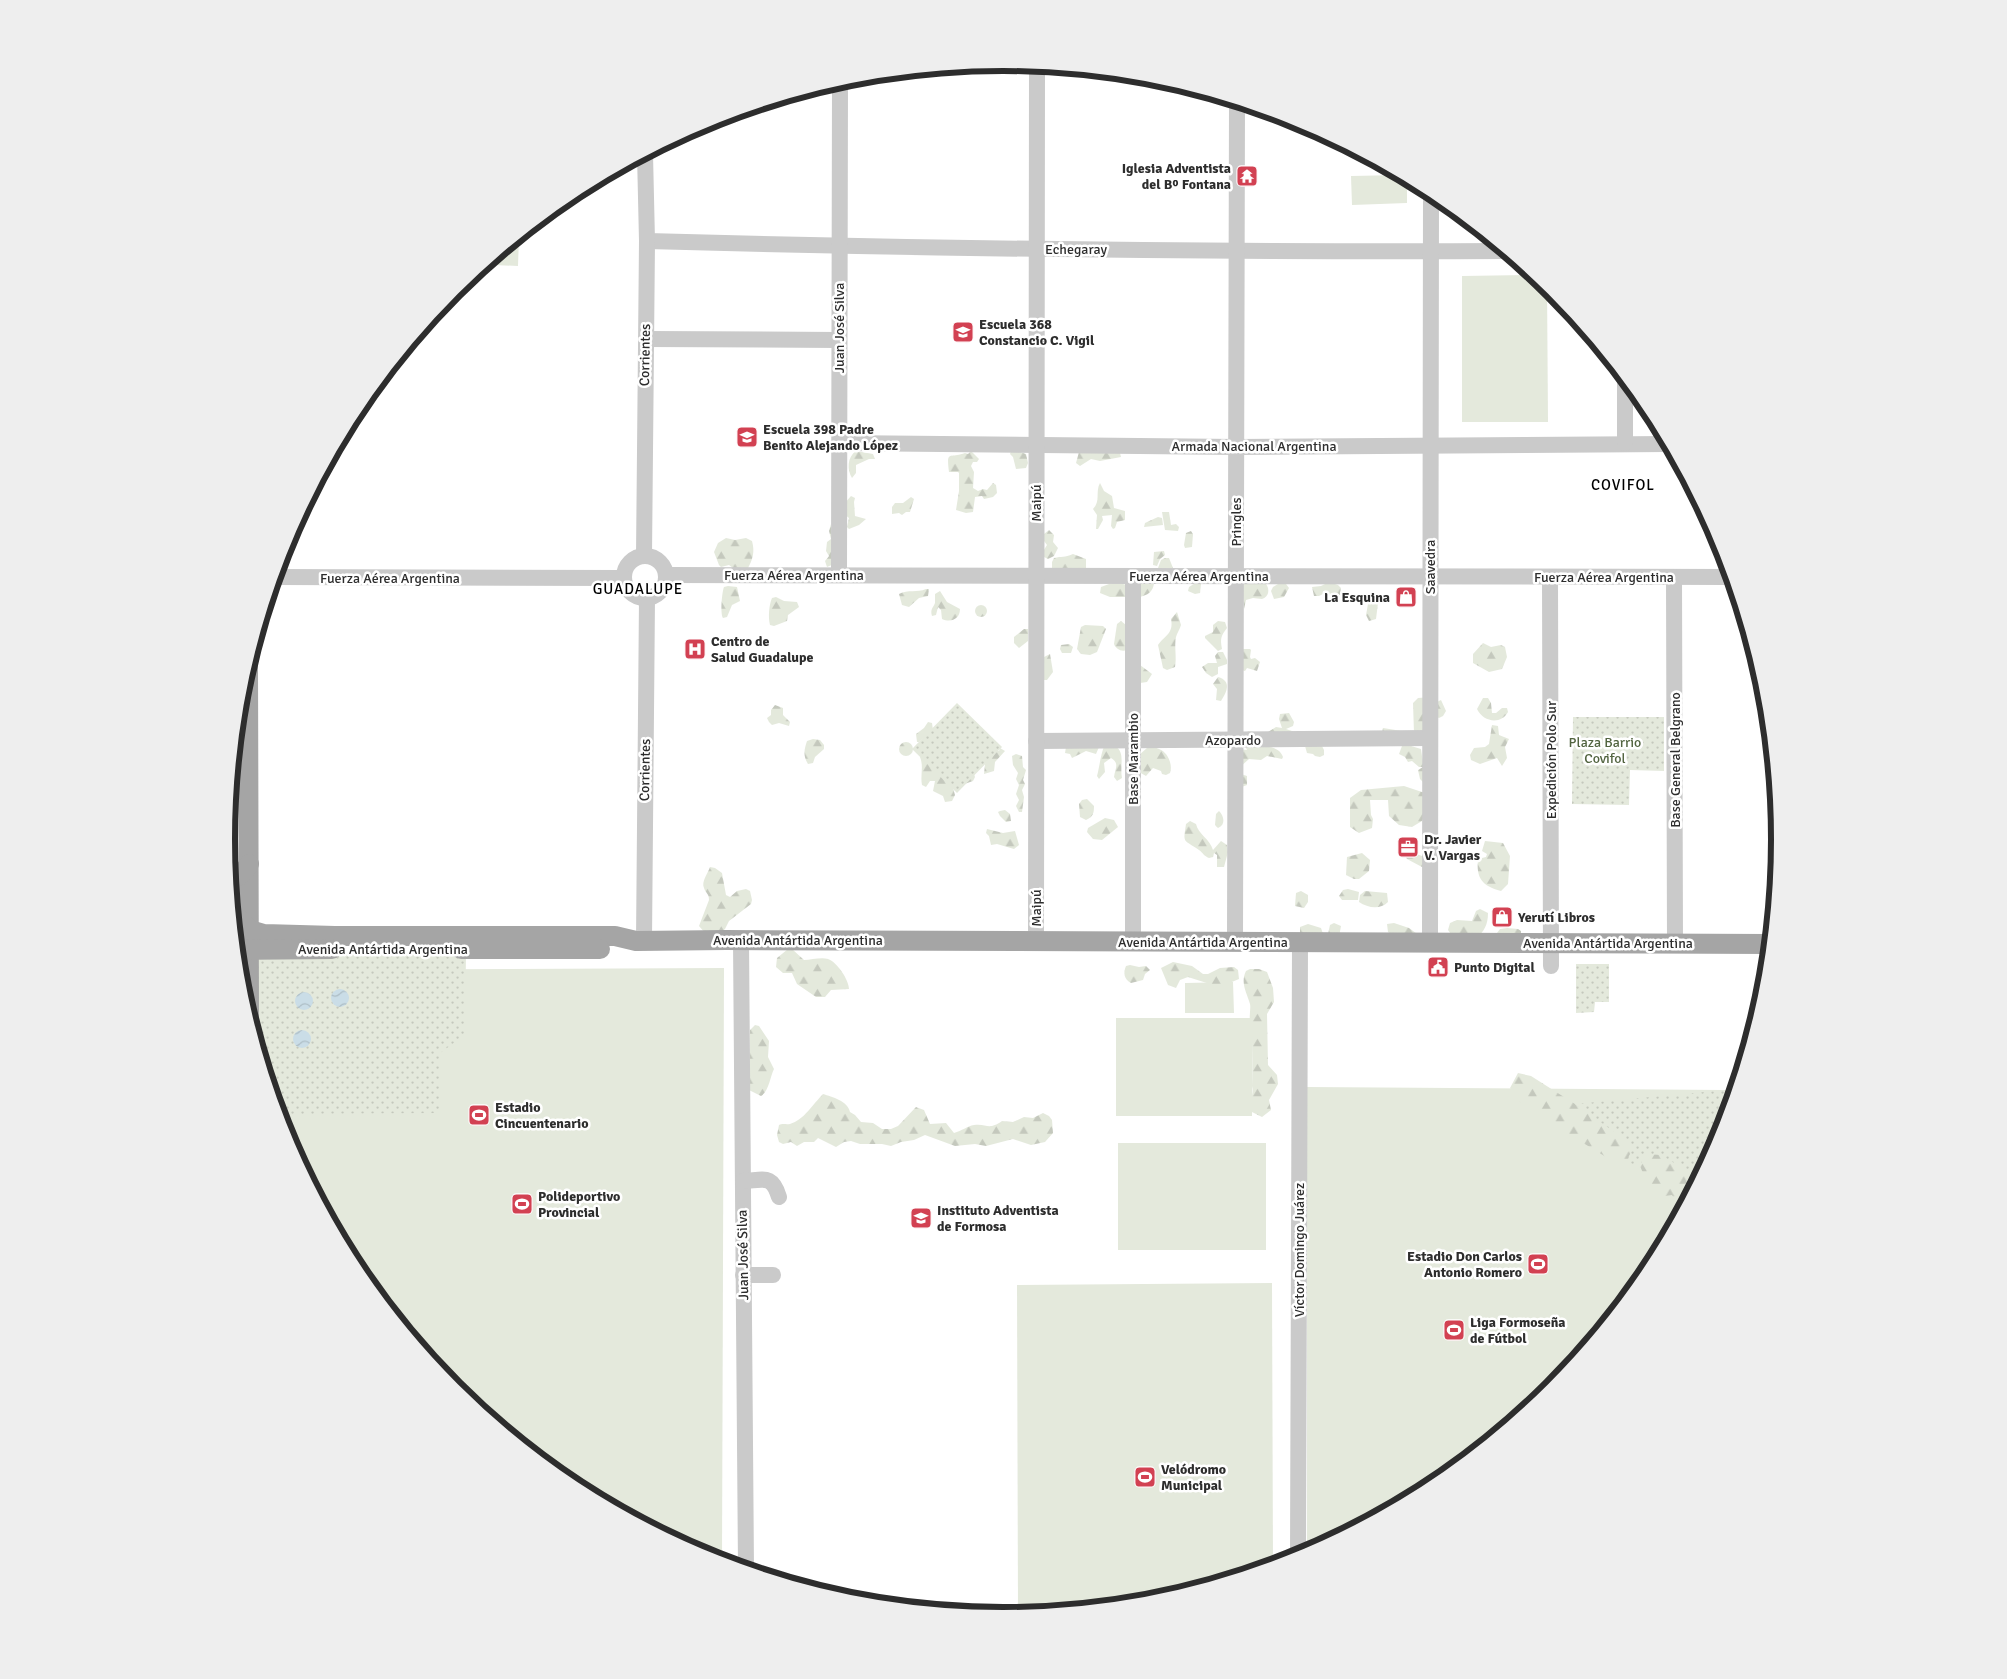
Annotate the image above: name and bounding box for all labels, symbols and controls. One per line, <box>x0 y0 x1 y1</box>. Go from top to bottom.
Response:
place label: Iglesia Adventista del Bº Fontana <box>1122 160 1231 193</box>
temple icon: Iglesia Adventista del Bº Fontana <box>1235 164 1259 188</box>
street label: Echegaray <box>1045 241 1107 258</box>
street label: Juan José Silva <box>831 283 848 373</box>
place label: Escuela 368 Constancio C. Vigil <box>979 316 1095 349</box>
school or university icon: Escuela 368 Constancio C. Vigil <box>951 320 975 344</box>
street label: Corrientes <box>636 324 654 386</box>
place label: Escuela 398 Padre Benito Alejando López <box>763 421 898 454</box>
school or university icon: Escuela 398 Padre Benito Alejando López <box>735 425 759 449</box>
street label: Armada Nacional Argentina <box>1172 438 1336 455</box>
district label: COVIFOL <box>1591 476 1655 494</box>
street label: Maipú <box>1028 484 1045 522</box>
street label: Pringles <box>1228 497 1245 547</box>
street label: Saavedra <box>1422 540 1439 594</box>
street label: Fuerza Aérea Argentina <box>724 567 864 584</box>
street label: Fuerza Aérea Argentina <box>1129 568 1269 585</box>
street label: Fuerza Aérea Argentina <box>1534 569 1674 586</box>
street label: Fuerza Aérea Argentina <box>320 570 460 587</box>
district label: GUADALUPE <box>593 580 683 598</box>
shop icon: La Esquina <box>1394 585 1418 609</box>
place label: La Esquina <box>1324 589 1390 606</box>
place label: Centro de Salud Guadalupe <box>711 633 814 666</box>
hospital icon: Centro de Salud Guadalupe <box>683 637 707 661</box>
street label: Base General Belgrano <box>1667 692 1684 828</box>
street label: Expedición Polo Sur <box>1543 700 1560 819</box>
street label: Base Marambio <box>1125 713 1142 805</box>
street label: Azopardo <box>1205 732 1261 749</box>
park label: Plaza Barrio Covifol <box>1569 734 1641 767</box>
street label: Corrientes <box>636 739 654 801</box>
place label: Dr. Javier V. Vargas <box>1424 831 1482 864</box>
office icon: Dr. Javier V. Vargas <box>1396 835 1420 859</box>
street label: Maipú <box>1028 889 1045 927</box>
shop icon: Yerutí Libros <box>1490 905 1514 929</box>
place label: Yerutí Libros <box>1517 909 1595 926</box>
street label: Avenida Antártida Argentina <box>713 932 883 949</box>
street label: Avenida Antártida Argentina <box>1118 934 1288 951</box>
street label: Avenida Antártida Argentina <box>1523 935 1693 952</box>
street label: Avenida Antártida Argentina <box>298 941 468 958</box>
public building icon: Punto Digital <box>1426 955 1450 979</box>
place label: Punto Digital <box>1454 959 1536 976</box>
place label: Estadio Cincuentenario <box>495 1099 589 1132</box>
sports icon: Estadio Cincuentenario <box>467 1103 491 1127</box>
street label: Víctor Domingo Juárez <box>1291 1183 1308 1317</box>
place label: Polideportivo Provincial <box>538 1188 620 1221</box>
sports icon: Polideportivo Provincial <box>510 1192 534 1216</box>
place label: Instituto Adventista de Formosa <box>937 1202 1059 1235</box>
school or university icon: Instituto Adventista de Formosa <box>909 1206 933 1230</box>
street label: Juan José Silva <box>734 1210 752 1300</box>
place label: Estadio Don Carlos Antonio Romero <box>1407 1248 1522 1281</box>
sports icon: Estadio Don Carlos Antonio Romero <box>1526 1252 1550 1276</box>
place label: Liga Formoseña de Fútbol <box>1470 1314 1566 1347</box>
sports icon: Liga Formoseña de Fútbol <box>1442 1318 1466 1342</box>
place label: Velódromo Municipal <box>1161 1461 1226 1494</box>
sports icon: Velódromo Municipal <box>1133 1465 1157 1489</box>

